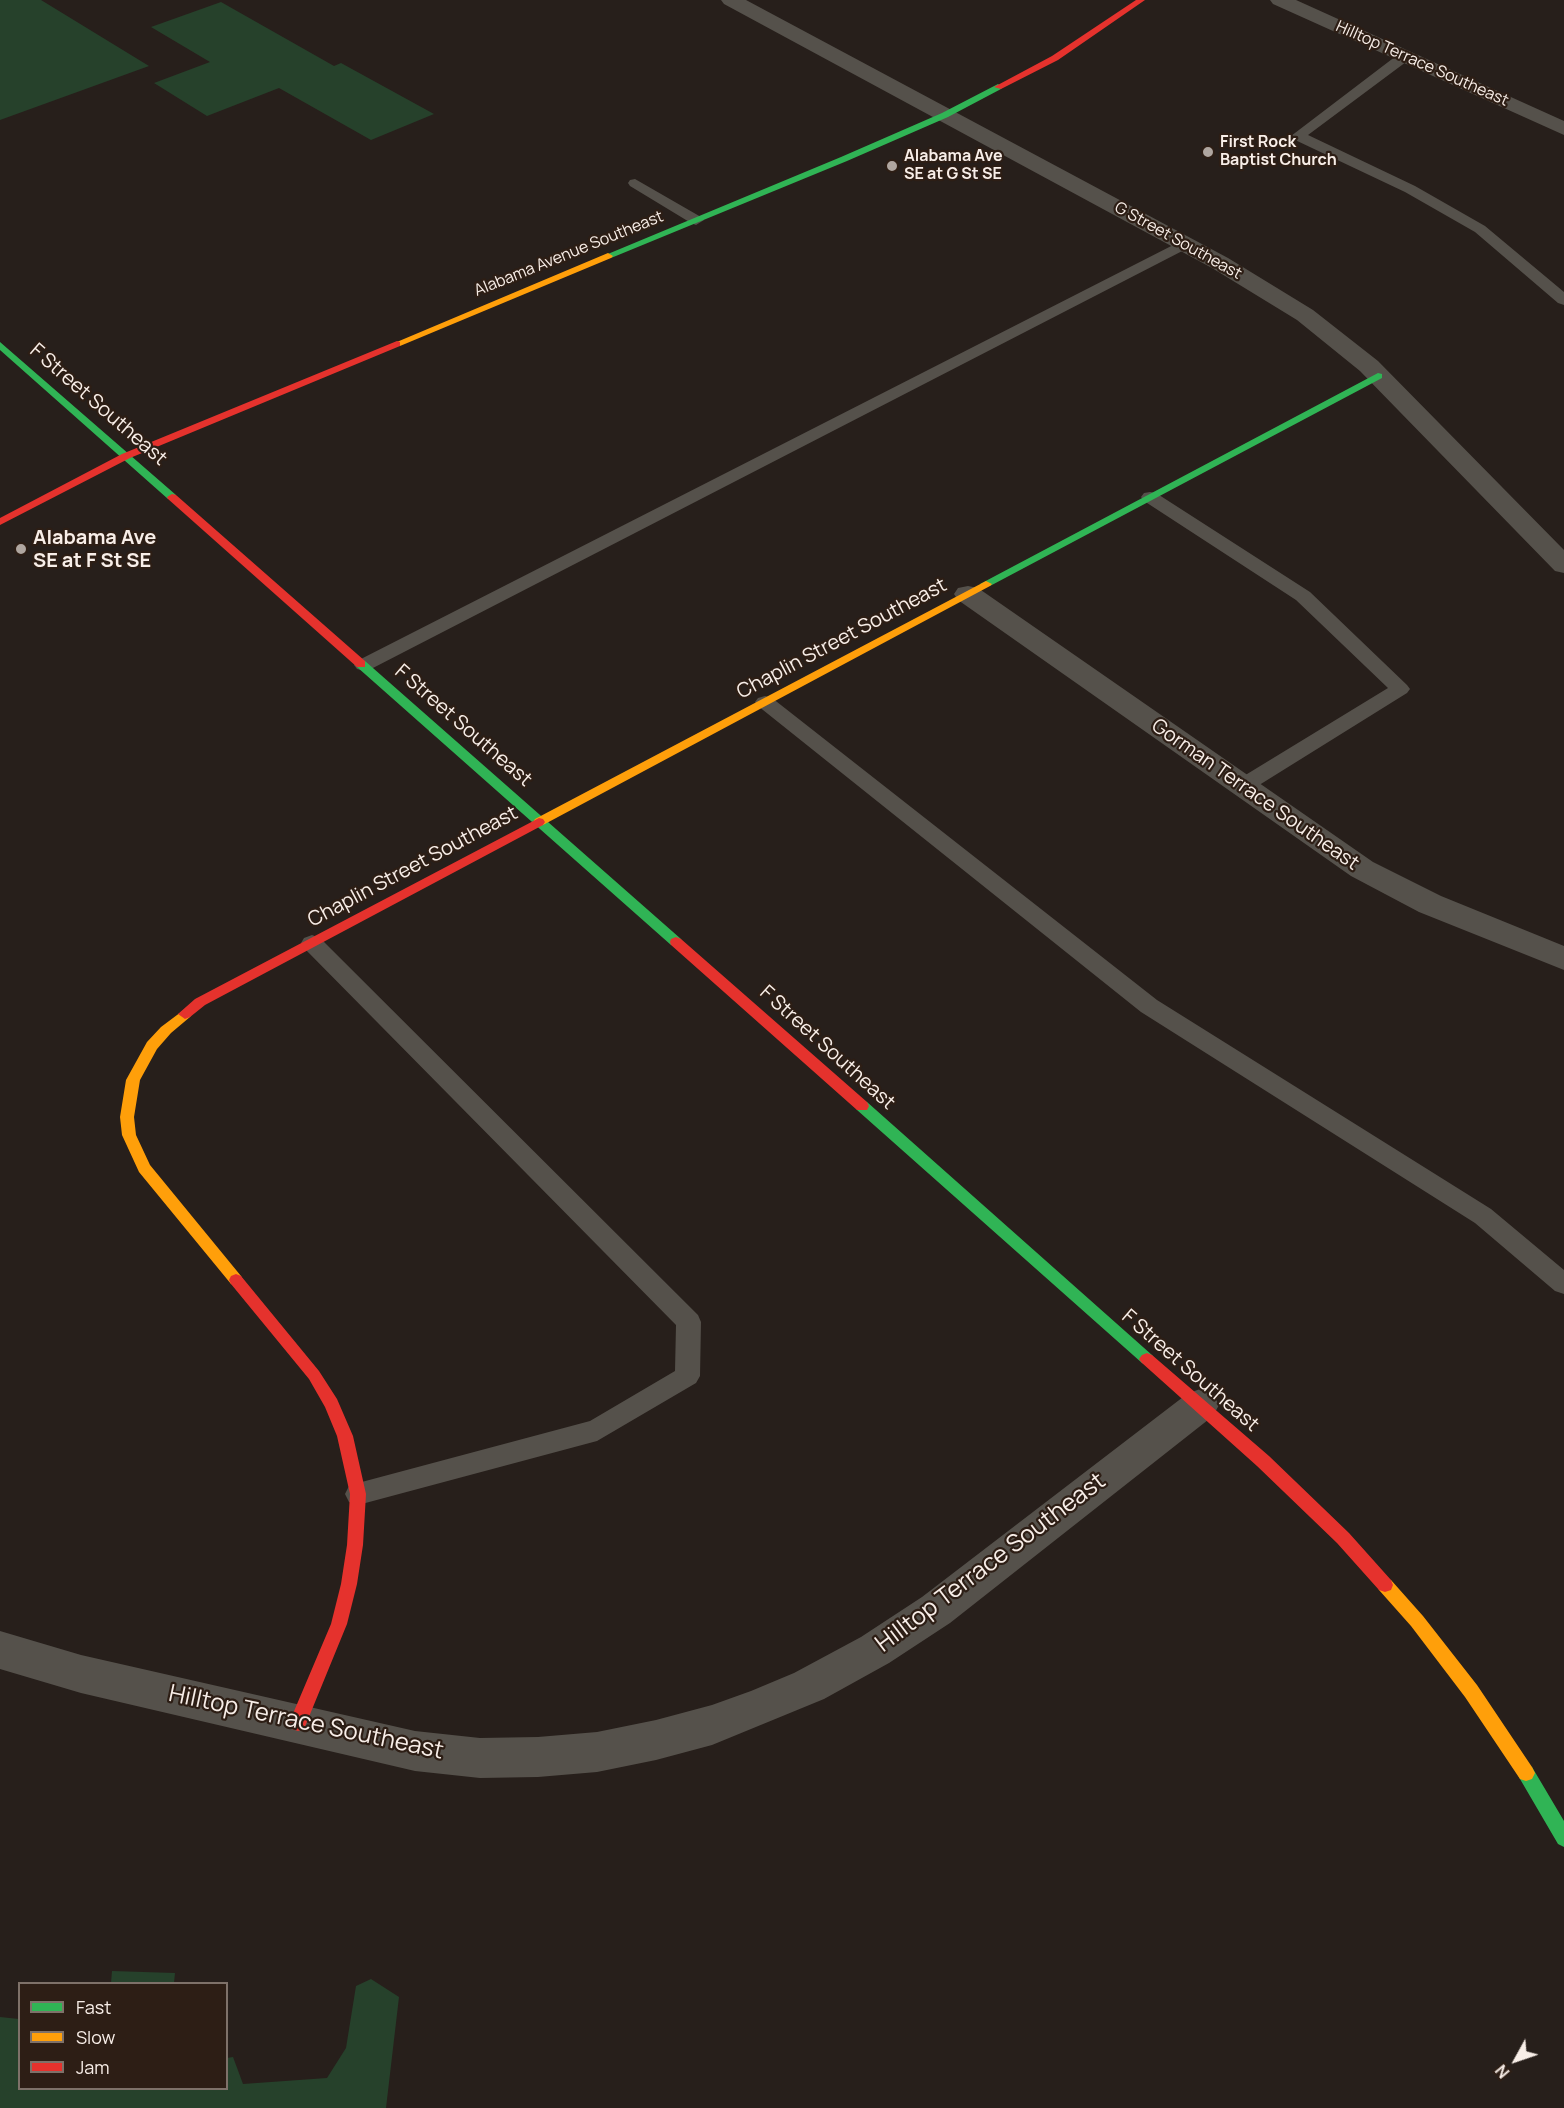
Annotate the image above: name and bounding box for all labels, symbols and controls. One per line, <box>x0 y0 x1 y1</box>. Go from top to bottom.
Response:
street label: Hilltop Terrace Southeast <box>1333 17 1511 111</box>
place label: First Rock Baptist Church <box>1220 133 1337 171</box>
marker: First Rock Baptist Church <box>1201 145 1215 159</box>
place label: Alabama Ave SE at G St SE <box>904 147 1003 185</box>
marker: Alabama Ave SE at G St SE <box>885 159 899 173</box>
street label: G Street Southeast <box>1111 198 1245 284</box>
street label: Alabama Avenue Southeast <box>472 207 666 301</box>
street label: F Street Southeast <box>25 339 171 471</box>
place label: Alabama Ave SE at F St SE <box>33 526 156 573</box>
marker: Alabama Ave SE at F St SE <box>14 542 28 556</box>
street label: Chaplin Street Southeast <box>733 573 951 705</box>
street label: F Street Southeast <box>390 660 536 792</box>
street label: Gorman Terrace Southeast <box>1147 714 1363 876</box>
street label: Chaplin Street Southeast <box>304 801 522 933</box>
street label: F Street Southeast <box>754 981 900 1115</box>
street label: F Street Southeast <box>1117 1305 1263 1437</box>
street label: Hilltop Terrace Southeast <box>870 1467 1112 1659</box>
street label: Hilltop Terrace Southeast <box>166 1680 446 1766</box>
legend <box>18 1982 228 2090</box>
text: Fast <box>76 1995 111 2019</box>
text: Slow <box>76 2025 115 2049</box>
north arrow <box>1486 2030 1546 2090</box>
text: Jam <box>76 2055 110 2079</box>
text: N <box>1490 2060 1514 2083</box>

